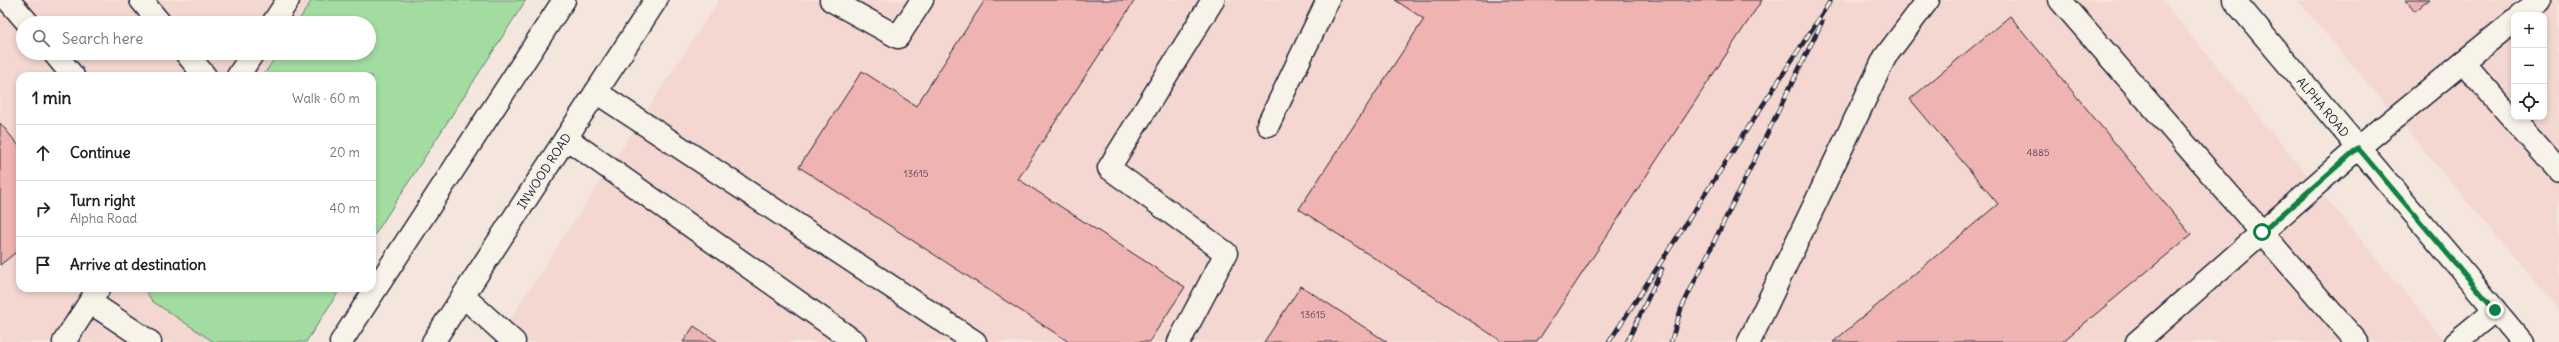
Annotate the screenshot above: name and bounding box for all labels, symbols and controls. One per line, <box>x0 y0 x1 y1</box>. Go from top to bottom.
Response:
map controls <box>2511 12 2547 120</box>
button: + <box>2511 12 2547 48</box>
search box <box>16 16 376 60</box>
icon: search <box>30 27 52 49</box>
text: Search here <box>62 29 143 48</box>
button: − <box>2511 48 2547 84</box>
street label: ALPHA ROAD <box>2294 74 2352 140</box>
button: locate <box>2511 84 2547 120</box>
text: 1 min <box>32 87 71 109</box>
text: Walk · 60 m <box>292 90 360 107</box>
street label: INWOOD ROAD <box>514 130 574 212</box>
icon: ahead <box>32 142 54 164</box>
text: Continue <box>70 143 131 162</box>
text: 20 m <box>330 144 360 161</box>
house number: 4885 <box>2026 146 2050 159</box>
house number: 13615 <box>903 167 929 180</box>
text: Turn right <box>70 191 135 210</box>
icon: right <box>32 198 54 220</box>
text: 40 m <box>329 200 360 217</box>
text: Alpha Road <box>70 210 137 227</box>
route start <box>2253 223 2271 241</box>
icon: arrive <box>32 254 54 276</box>
text: Arrive at destination <box>70 255 206 274</box>
route end <box>2486 301 2504 319</box>
house number: 13615 <box>1300 308 1326 321</box>

